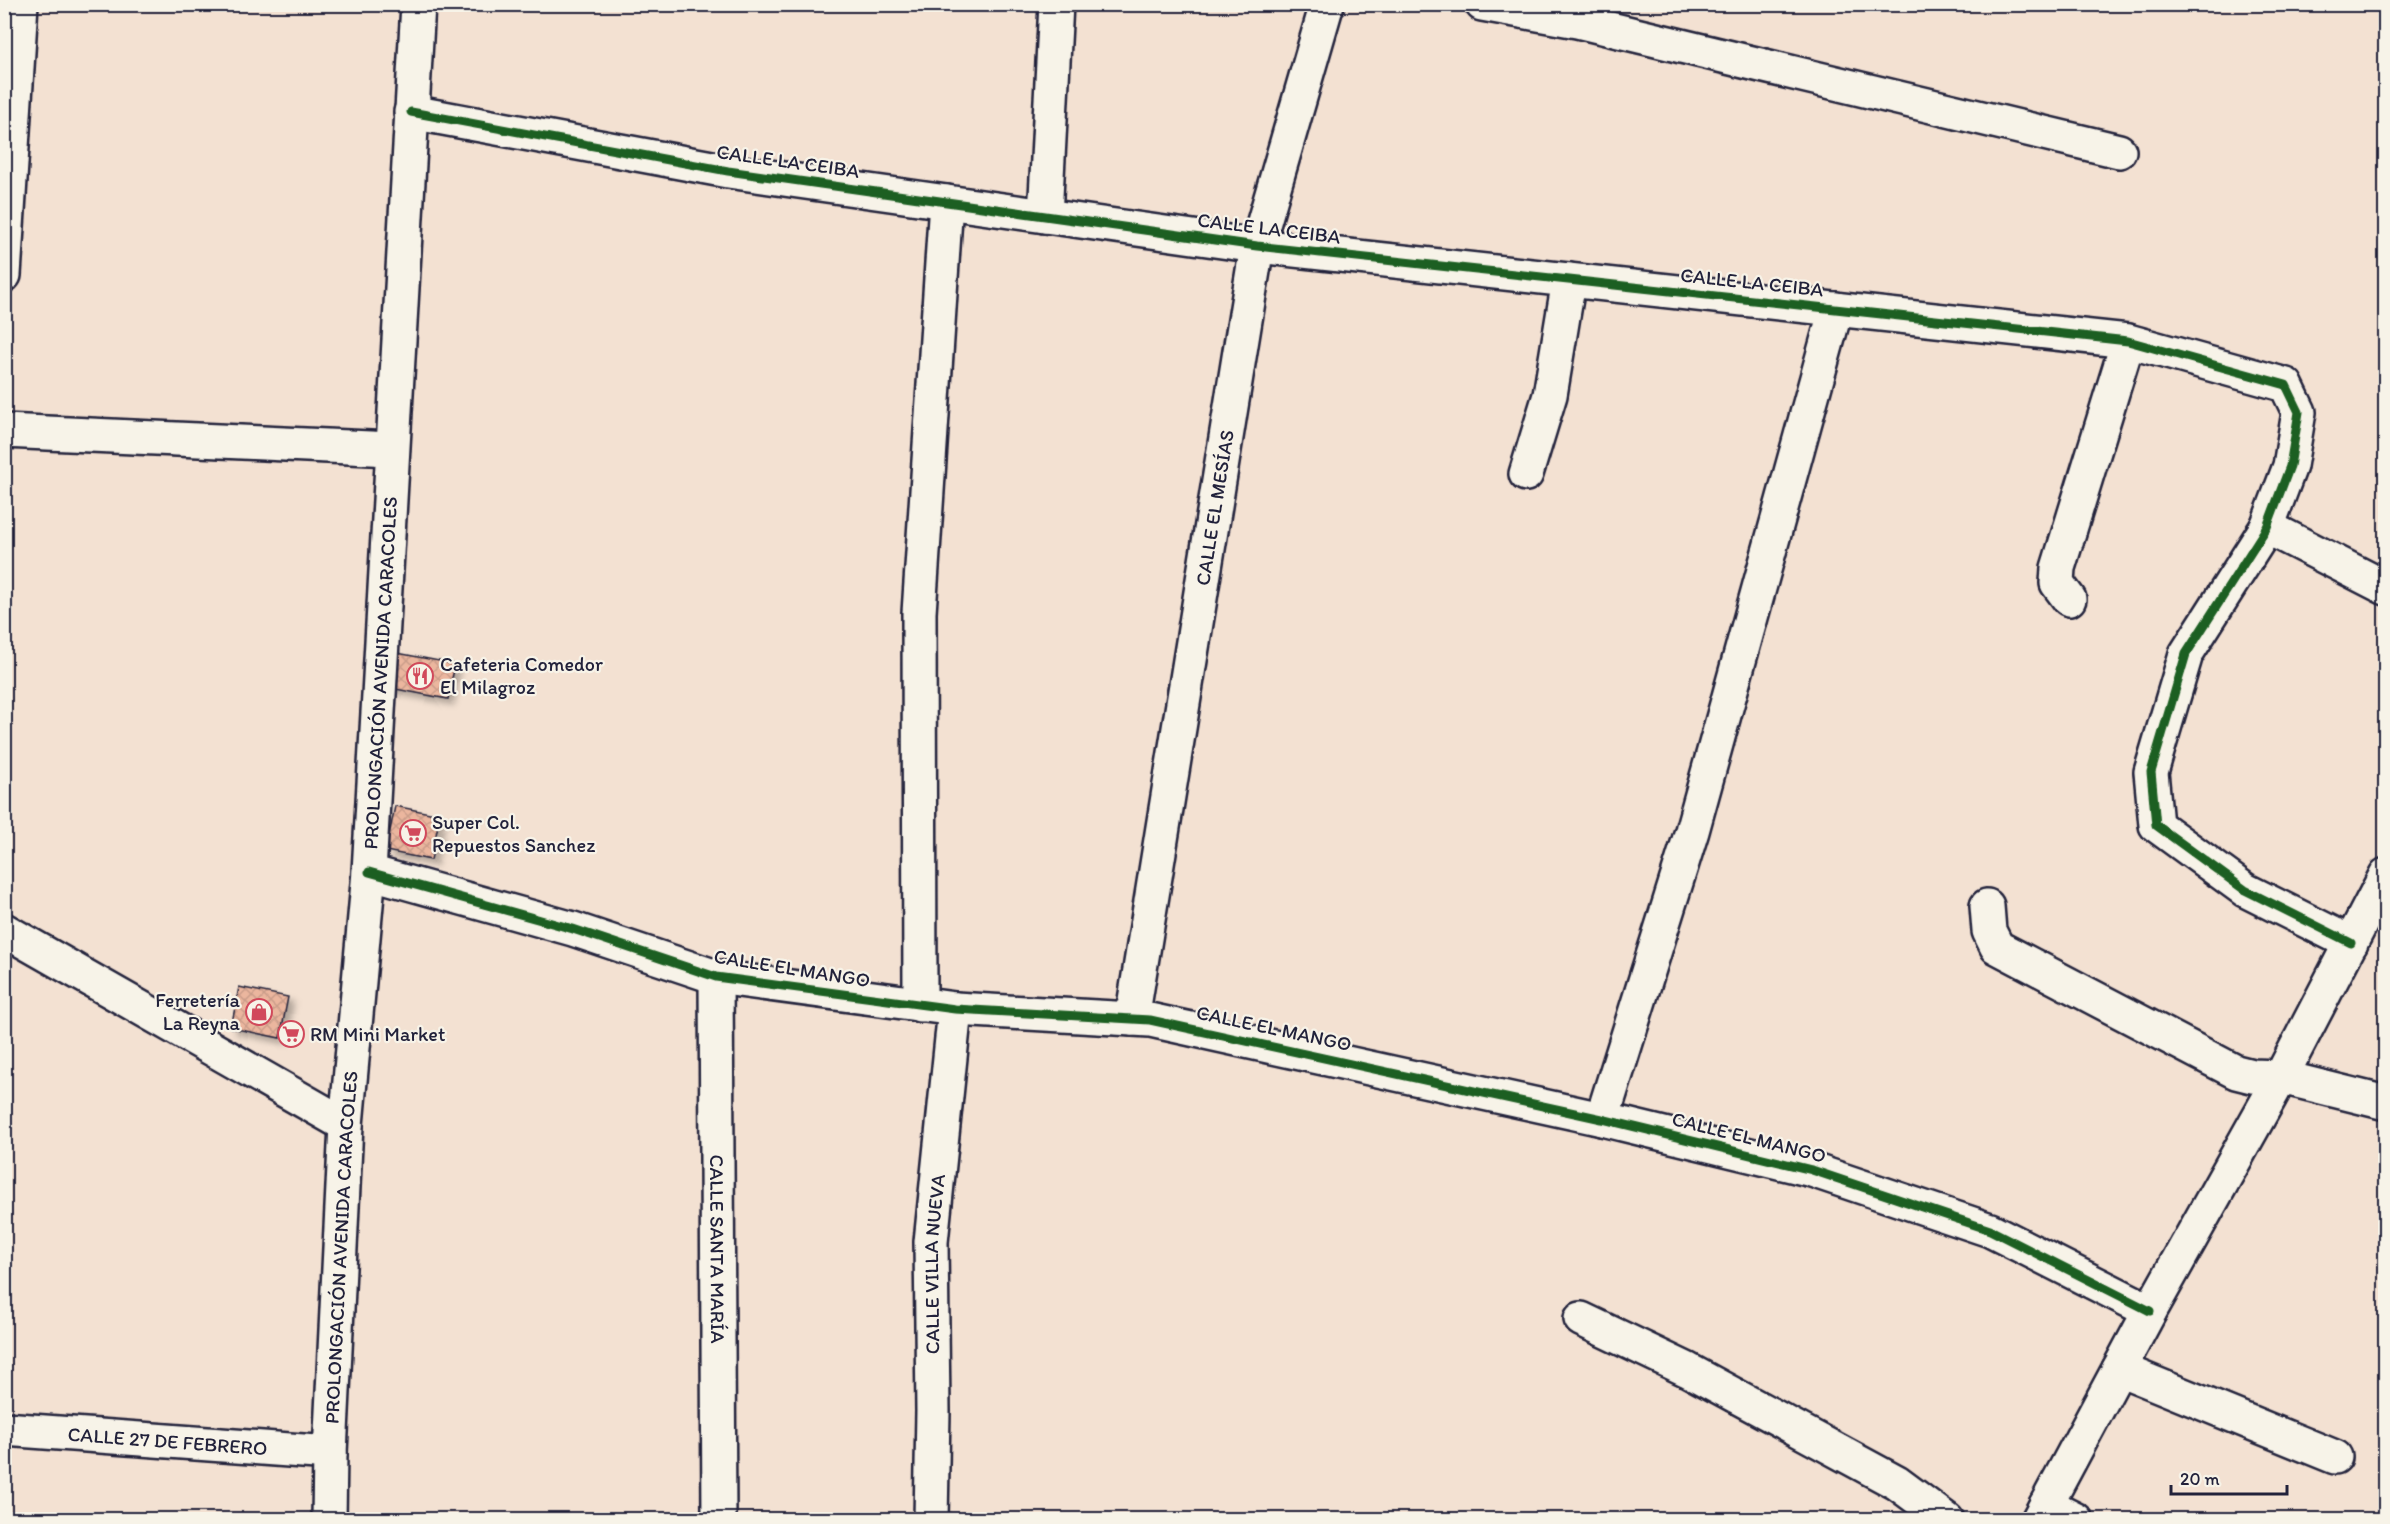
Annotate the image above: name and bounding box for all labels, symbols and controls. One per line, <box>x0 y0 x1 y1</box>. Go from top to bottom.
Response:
street label: CALLE LA CEIBA <box>715 139 861 183</box>
street label: CALLE LA CEIBA <box>1196 207 1342 249</box>
street label: CALLE LA CEIBA <box>1679 263 1825 301</box>
street label: CALLE EL MESÍAS <box>1190 428 1239 587</box>
street label: PROLONGACIÓN AVENIDA CARACOLES <box>358 496 402 850</box>
place label: Cafeteria Comedor El Milagroz <box>440 652 603 699</box>
restaurant icon: Cafeteria Comedor El Milagroz <box>405 661 435 691</box>
place label: Super Col. Repuestos Sanchez <box>432 810 595 857</box>
supermarket icon: Super Col. Repuestos Sanchez <box>398 818 428 848</box>
street label: CALLE EL MANGO <box>712 944 872 992</box>
place label: Ferretería La Reyna <box>155 988 241 1035</box>
shop icon: Ferretería La Reyna <box>244 997 274 1027</box>
street label: CALLE EL MANGO <box>1194 1000 1354 1056</box>
supermarket icon: RM Mini Market <box>276 1019 306 1049</box>
place label: RM Mini Market <box>310 1022 445 1046</box>
street label: PROLONGACIÓN AVENIDA CARACOLES <box>319 1070 363 1424</box>
street label: CALLE EL MANGO <box>1669 1106 1829 1168</box>
street label: CALLE SANTA MARÍA <box>705 1154 730 1344</box>
street label: CALLE VILLA NUEVA <box>919 1173 950 1355</box>
street label: CALLE 27 DE FEBRERO <box>67 1422 268 1460</box>
scale bar <box>2171 1458 2286 1496</box>
text: 20 m <box>2180 1468 2220 1490</box>

